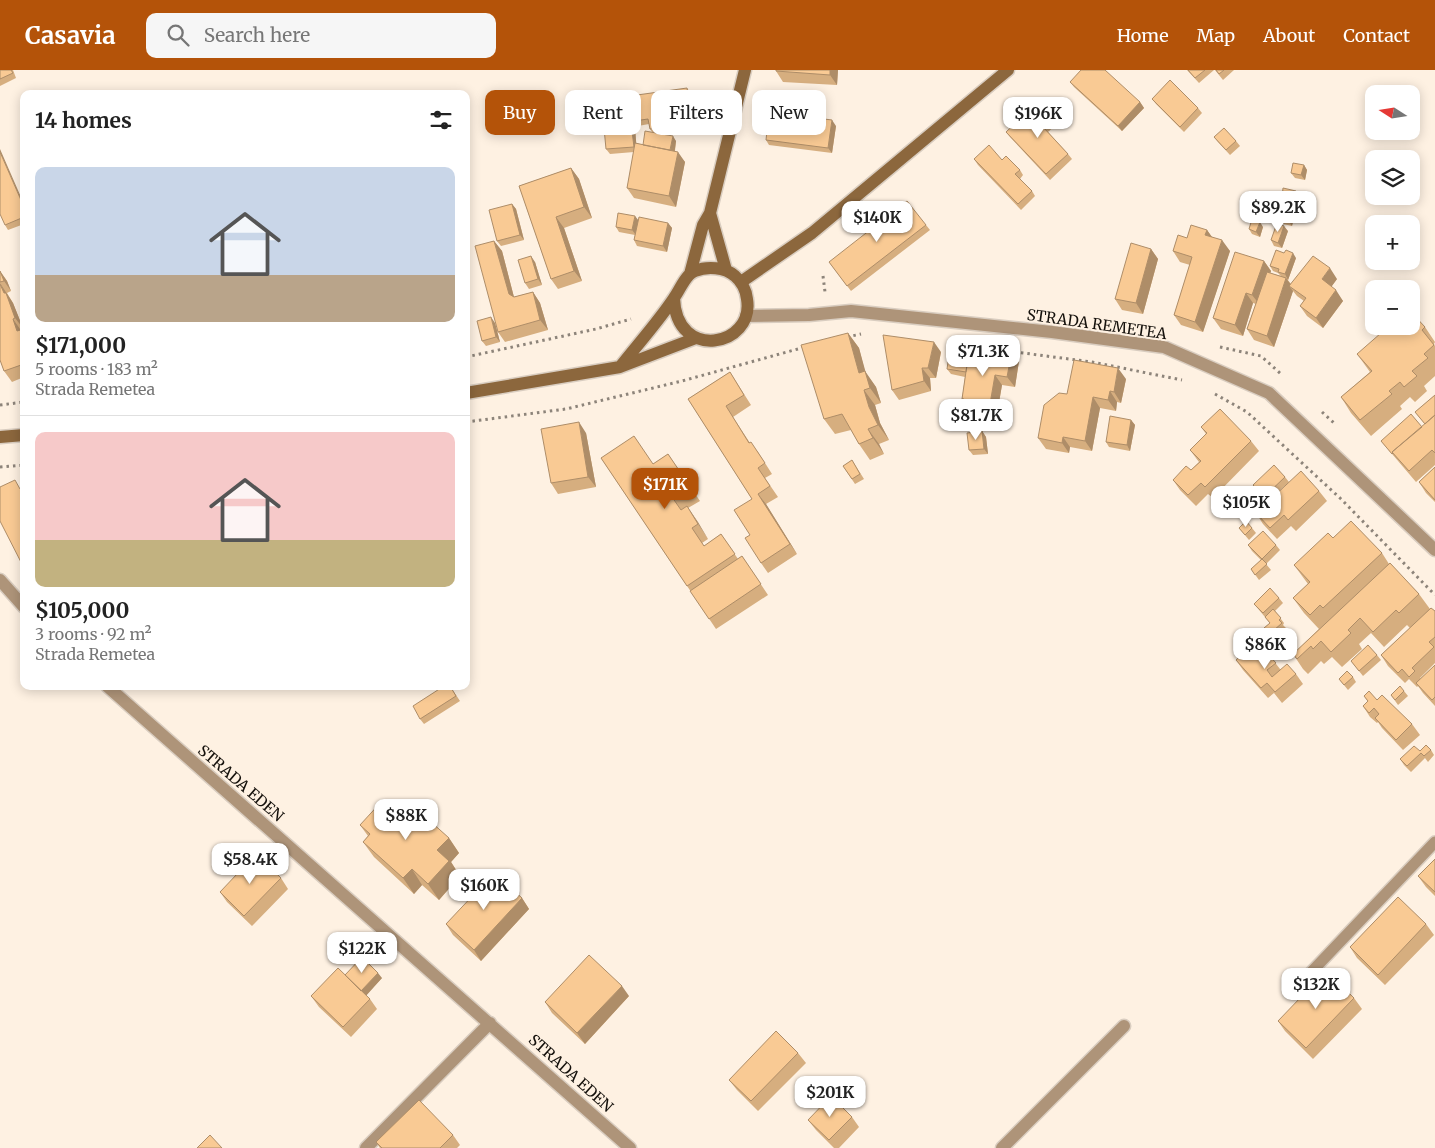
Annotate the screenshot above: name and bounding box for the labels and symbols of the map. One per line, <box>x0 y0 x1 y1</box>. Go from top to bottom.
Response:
north arrow <box>1365 85 1420 140</box>
pin: $196K <box>1003 97 1073 139</box>
pin: $89.2K <box>1237 190 1319 233</box>
pin: $140K <box>842 200 912 243</box>
street label: STRADA REMETEA <box>1026 305 1169 343</box>
pin: $71.3K <box>942 334 1024 377</box>
pin: $81.7K <box>935 398 1017 441</box>
pin: $171K <box>630 468 700 510</box>
pin: $105K <box>1211 486 1281 528</box>
pin: $86K <box>1235 628 1295 670</box>
street label: STRADA EDEN <box>194 741 288 826</box>
pin: $88K <box>376 798 436 841</box>
pin: $58.4K <box>209 842 291 885</box>
pin: $160K <box>449 868 519 911</box>
pin: $122K <box>327 932 397 974</box>
pin: $132K <box>1281 968 1351 1010</box>
street label: STRADA EDEN <box>525 1030 618 1116</box>
pin: $201K <box>795 1076 865 1118</box>

